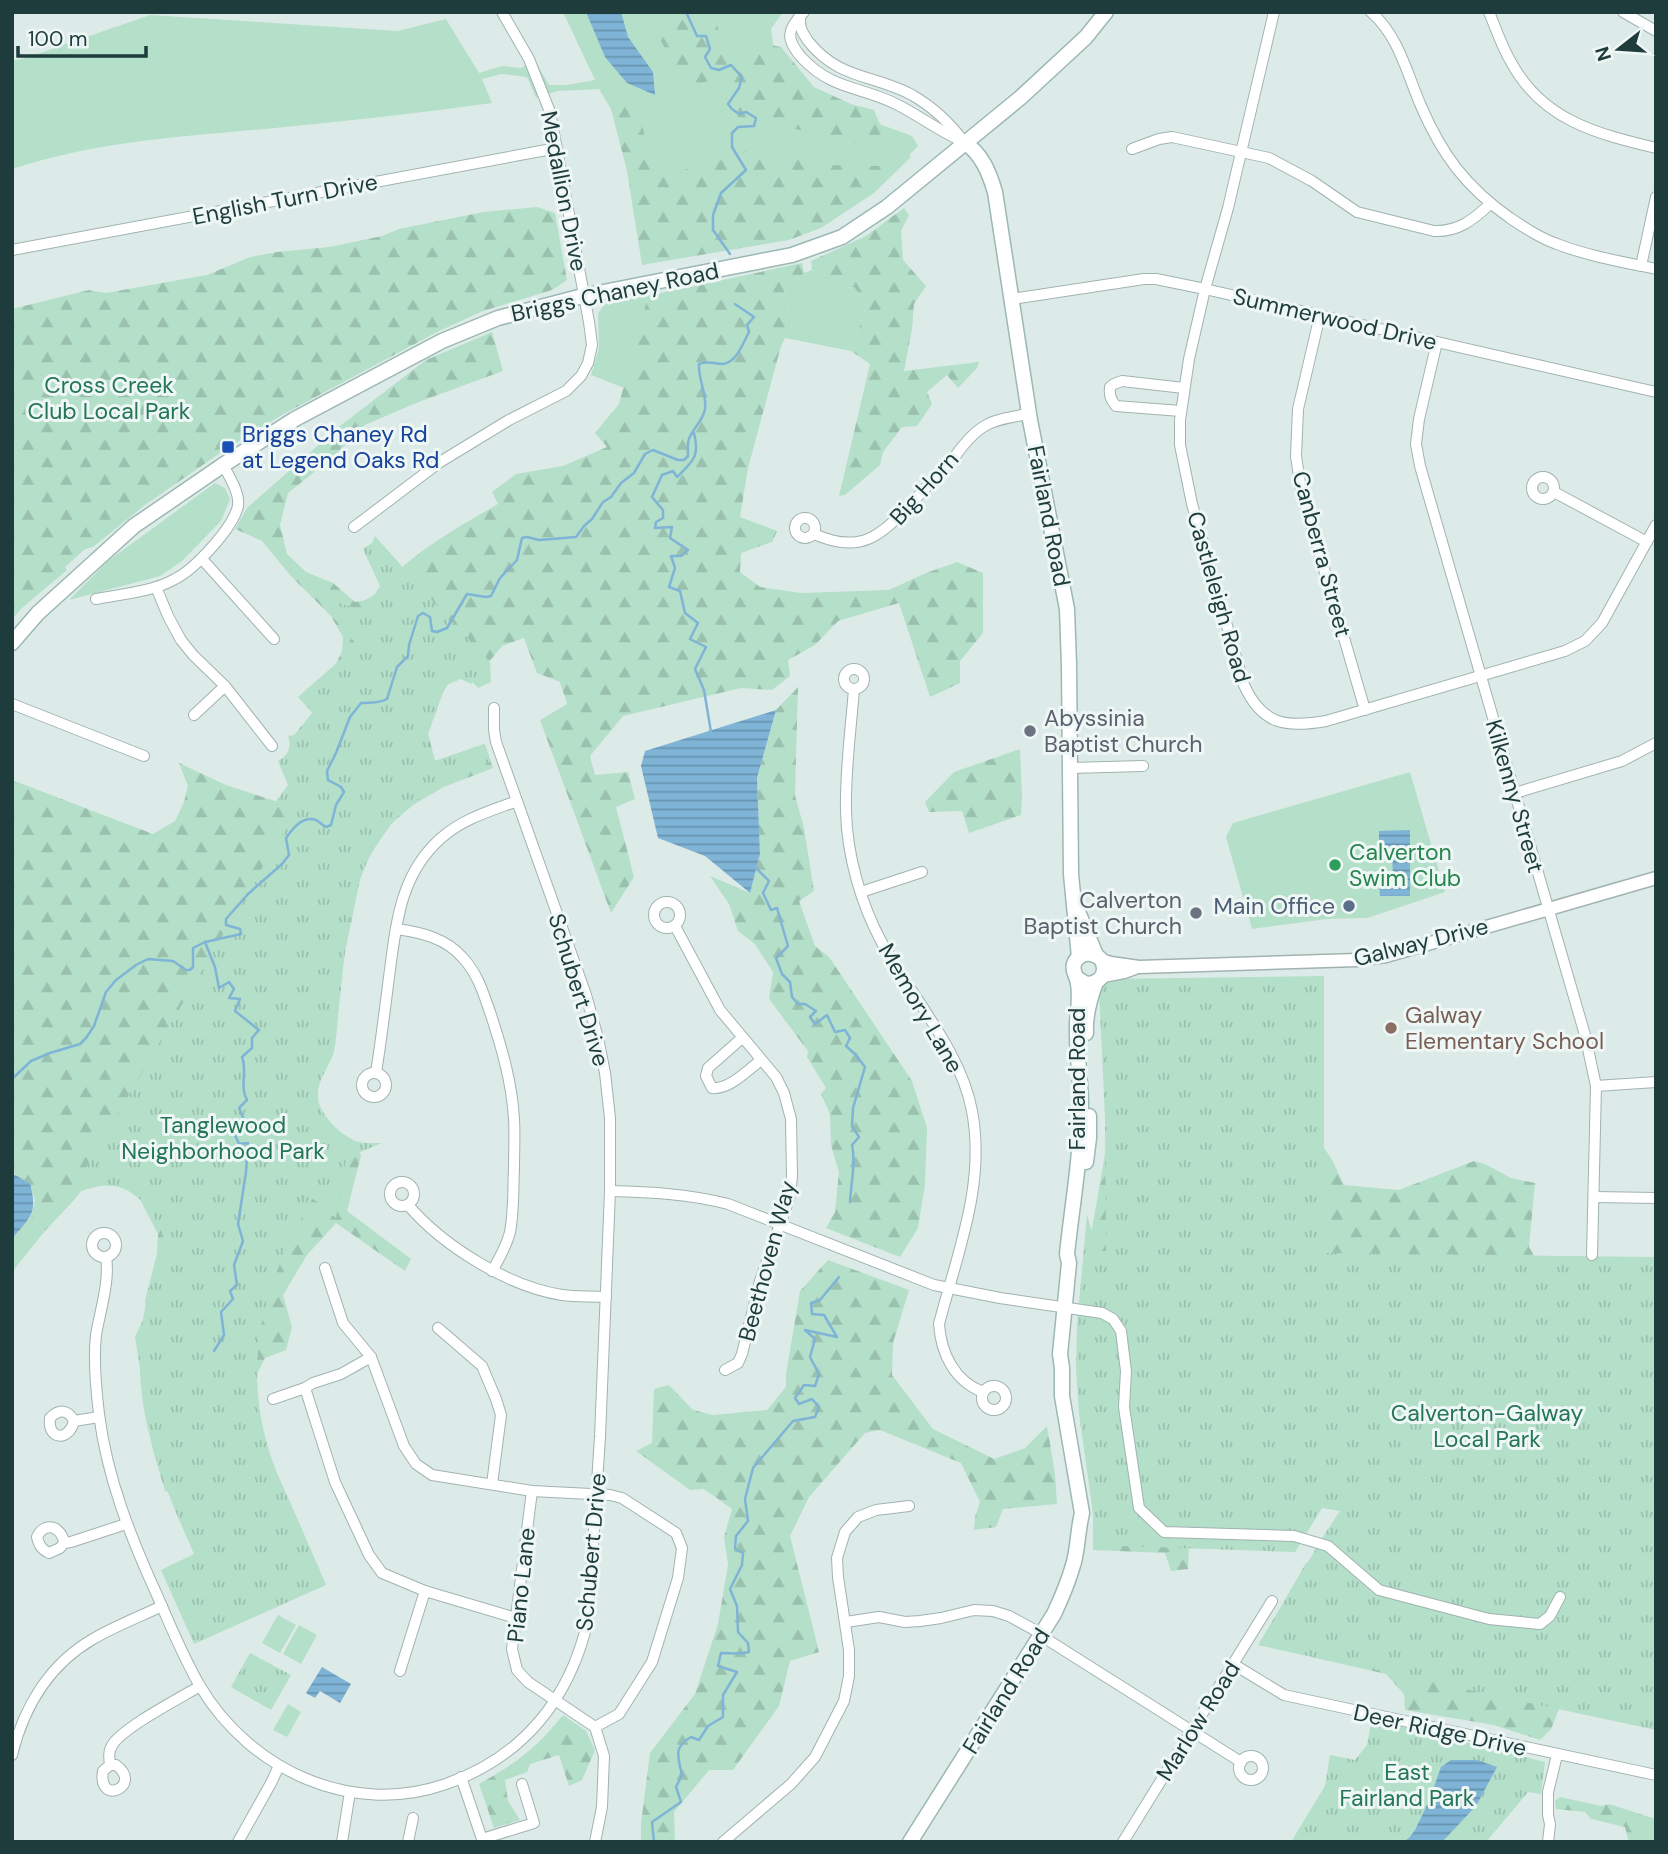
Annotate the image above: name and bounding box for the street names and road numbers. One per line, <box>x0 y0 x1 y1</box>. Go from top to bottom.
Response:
street label: Medallion Drive <box>534 108 594 274</box>
street label: English Turn Drive <box>190 166 380 232</box>
street label: Briggs Chaney Road <box>508 255 722 329</box>
street label: Summerwood Drive <box>1230 281 1440 357</box>
street label: Fairland Road <box>1021 443 1077 589</box>
street label: Big Horn <box>883 445 965 531</box>
street label: Canberra Street <box>1285 468 1359 640</box>
street label: Castleleigh Road <box>1180 508 1258 686</box>
street label: Kilkenny Street <box>1479 716 1551 876</box>
street label: Schubert Drive <box>541 910 617 1070</box>
street label: Galway Drive <box>1351 911 1491 973</box>
street label: Memory Lane <box>872 938 970 1078</box>
street label: Fairland Road <box>1062 1008 1092 1151</box>
street label: Beethoven Way <box>731 1177 803 1345</box>
street label: Schubert Drive <box>569 1472 613 1632</box>
street label: Piano Lane <box>500 1526 542 1644</box>
street label: Fairland Road <box>955 1622 1057 1760</box>
street label: Marlow Road <box>1149 1655 1247 1787</box>
street label: Deer Ridge Drive <box>1351 1697 1529 1763</box>

